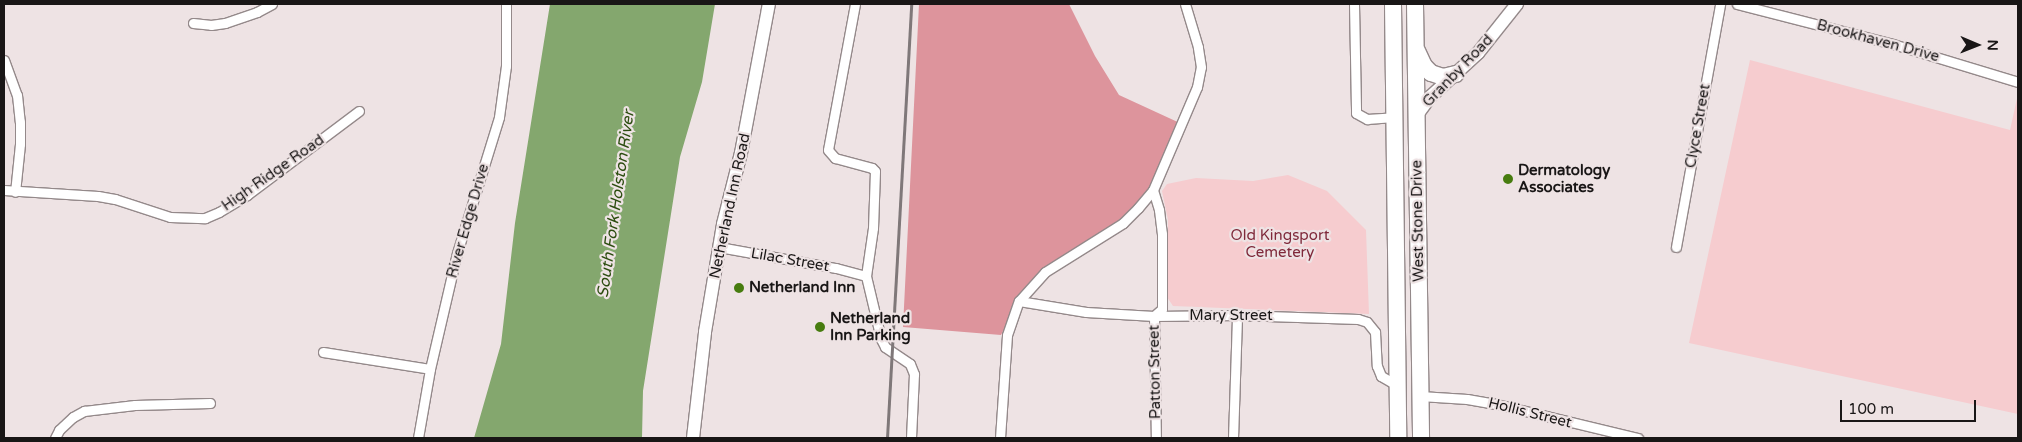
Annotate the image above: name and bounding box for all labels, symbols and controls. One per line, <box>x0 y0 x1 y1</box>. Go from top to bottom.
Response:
street label: Brookhaven Drive <box>1815 16 1941 66</box>
north arrow <box>1952 20 2002 70</box>
street label: Granby Road <box>1419 31 1497 111</box>
text: N <box>1984 39 2001 51</box>
street label: Clyce Street <box>1682 82 1714 170</box>
water label: South Fork Holston River <box>593 109 639 299</box>
street label: High Ridge Road <box>218 131 328 215</box>
street label: Netherland Inn Road <box>706 132 754 280</box>
street label: West Stone Drive <box>1408 160 1428 282</box>
place label: Dermatology Associates <box>1518 161 1610 196</box>
street label: River Edge Drive <box>443 162 493 280</box>
marker: Dermatology Associates <box>1502 173 1514 185</box>
park label: Old Kingsport Cemetery <box>1231 226 1329 261</box>
street label: Lilac Street <box>749 244 831 276</box>
place label: Netherland Inn <box>749 279 855 297</box>
marker: Netherland Inn <box>733 282 745 294</box>
street label: Mary Street <box>1189 307 1273 325</box>
place label: Netherland Inn Parking <box>830 309 911 344</box>
marker: Netherland Inn Parking <box>814 321 826 333</box>
street label: Patton Street <box>1145 325 1165 419</box>
scale bar <box>1842 390 1978 422</box>
street label: Hollis Street <box>1486 394 1574 432</box>
text: 100 m <box>1848 400 1894 418</box>

